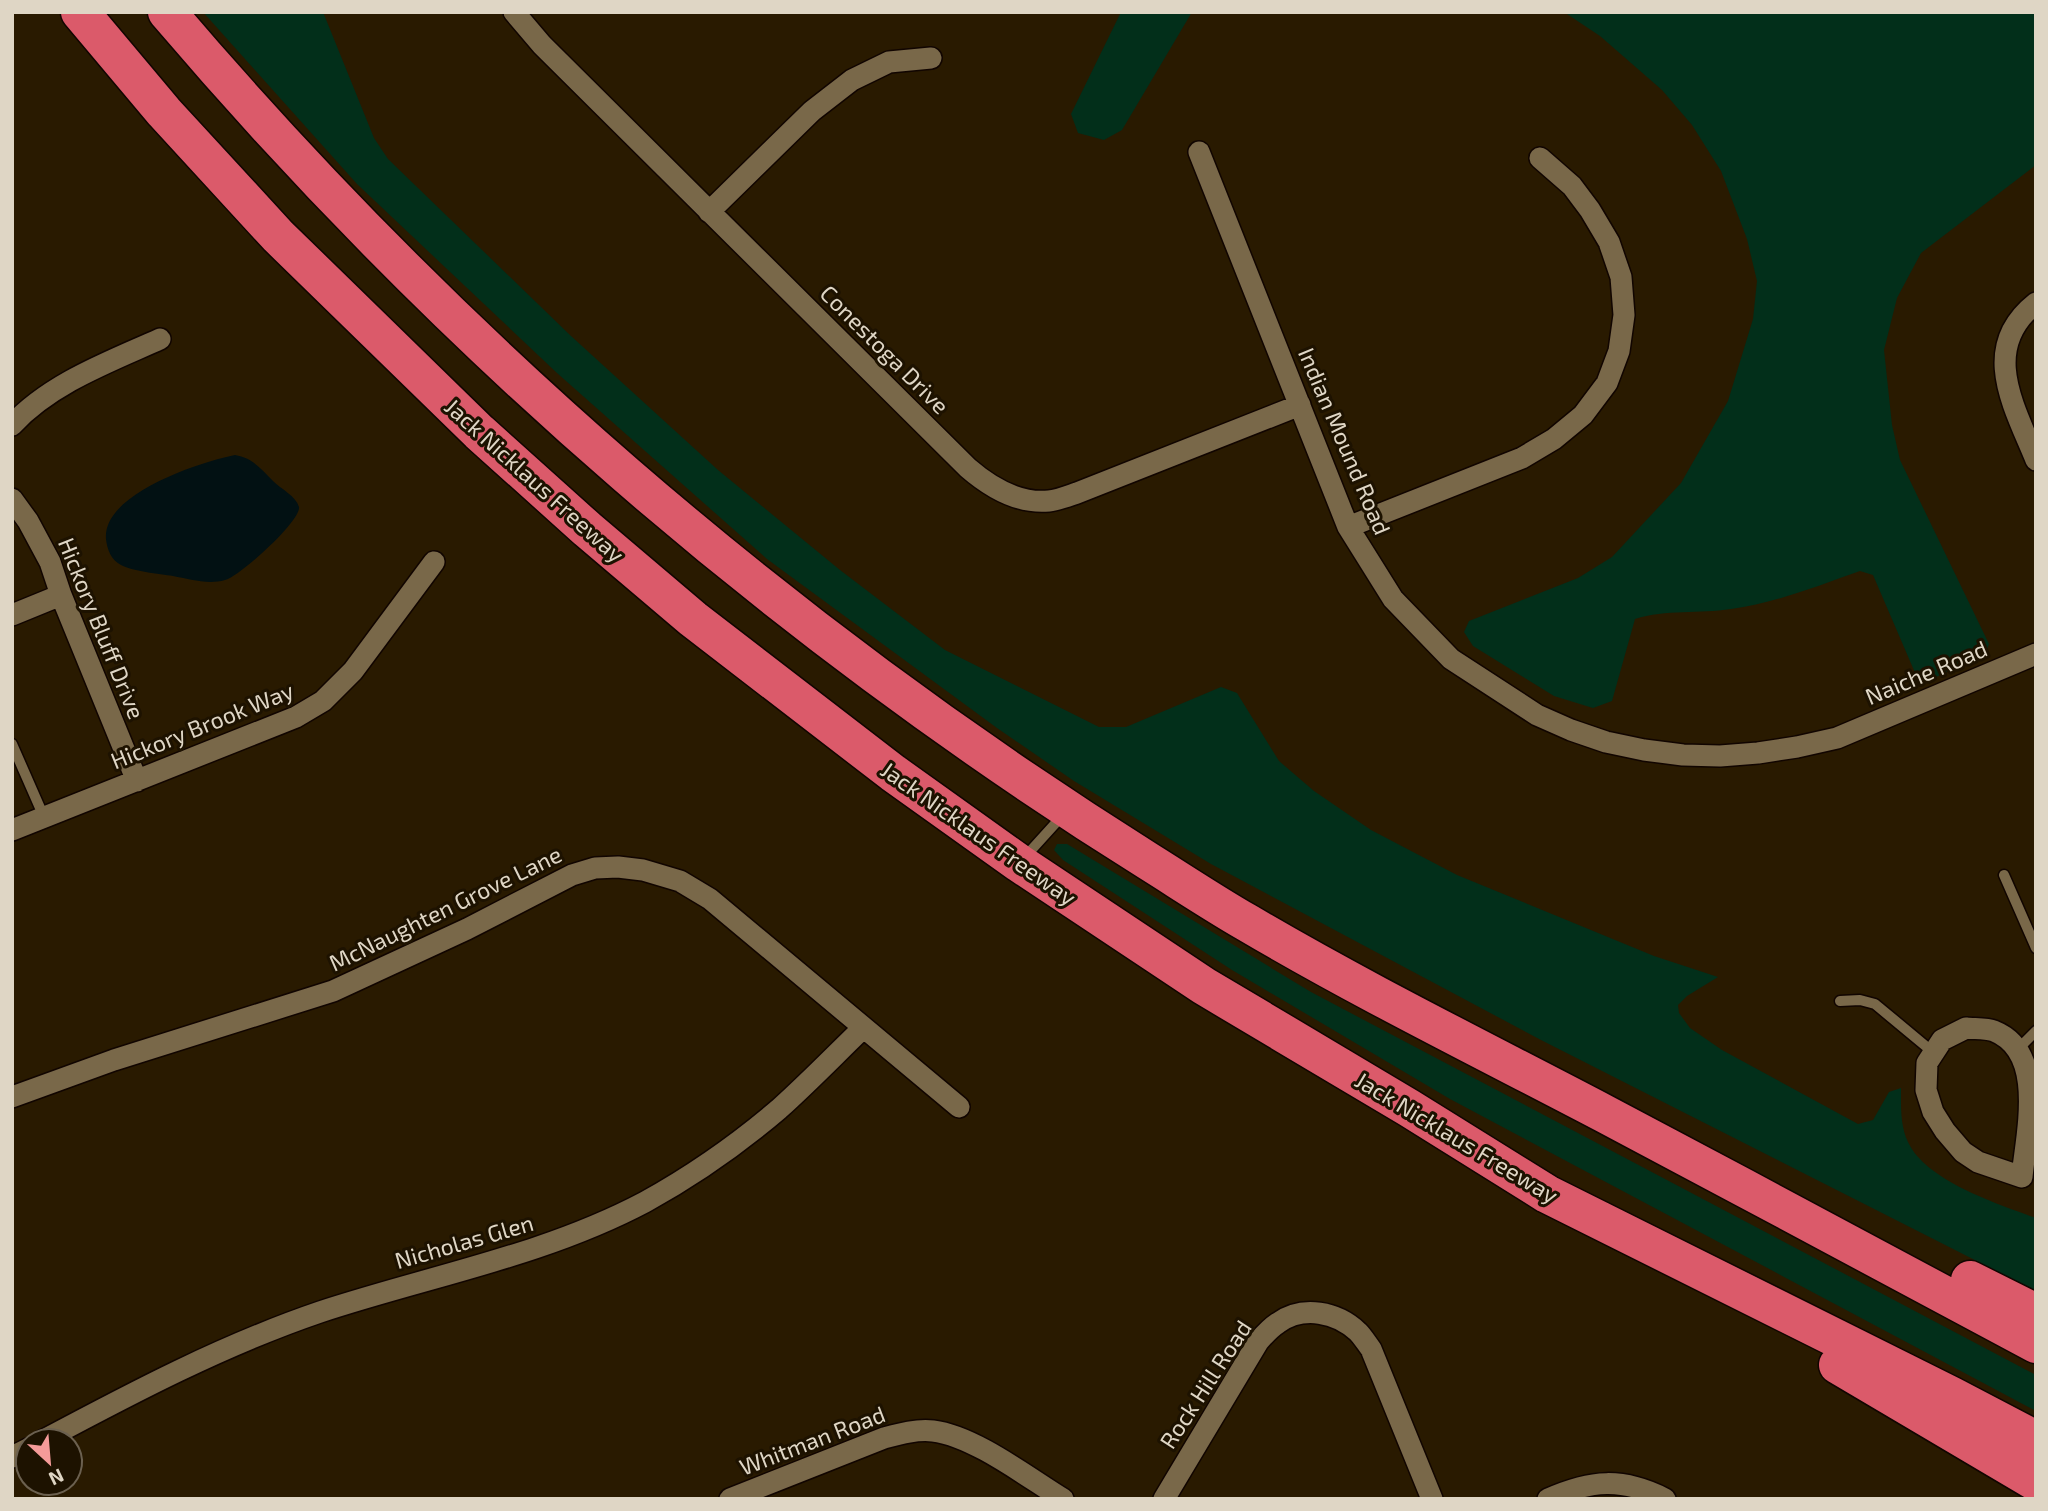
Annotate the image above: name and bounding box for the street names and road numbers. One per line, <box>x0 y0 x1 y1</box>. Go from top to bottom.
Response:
street label: Conestoga Drive <box>815 279 955 419</box>
street label: Indian Mound Road <box>1293 343 1397 539</box>
street label: Jack Nicklaus Freeway <box>439 392 631 568</box>
street label: Hickory Bluff Drive <box>53 533 151 723</box>
street label: Naiche Road <box>1861 634 1991 710</box>
street label: Hickory Brook Way <box>106 676 298 774</box>
street label: Jack Nicklaus Freeway <box>876 755 1082 911</box>
street label: McNaughten Grove Lane <box>324 839 566 977</box>
street label: Jack Nicklaus Freeway <box>1350 1065 1564 1209</box>
street label: Nicholas Glen <box>391 1208 537 1274</box>
street label: Rock Hill Road <box>1153 1315 1257 1453</box>
street label: Whitman Road <box>735 1399 889 1481</box>

